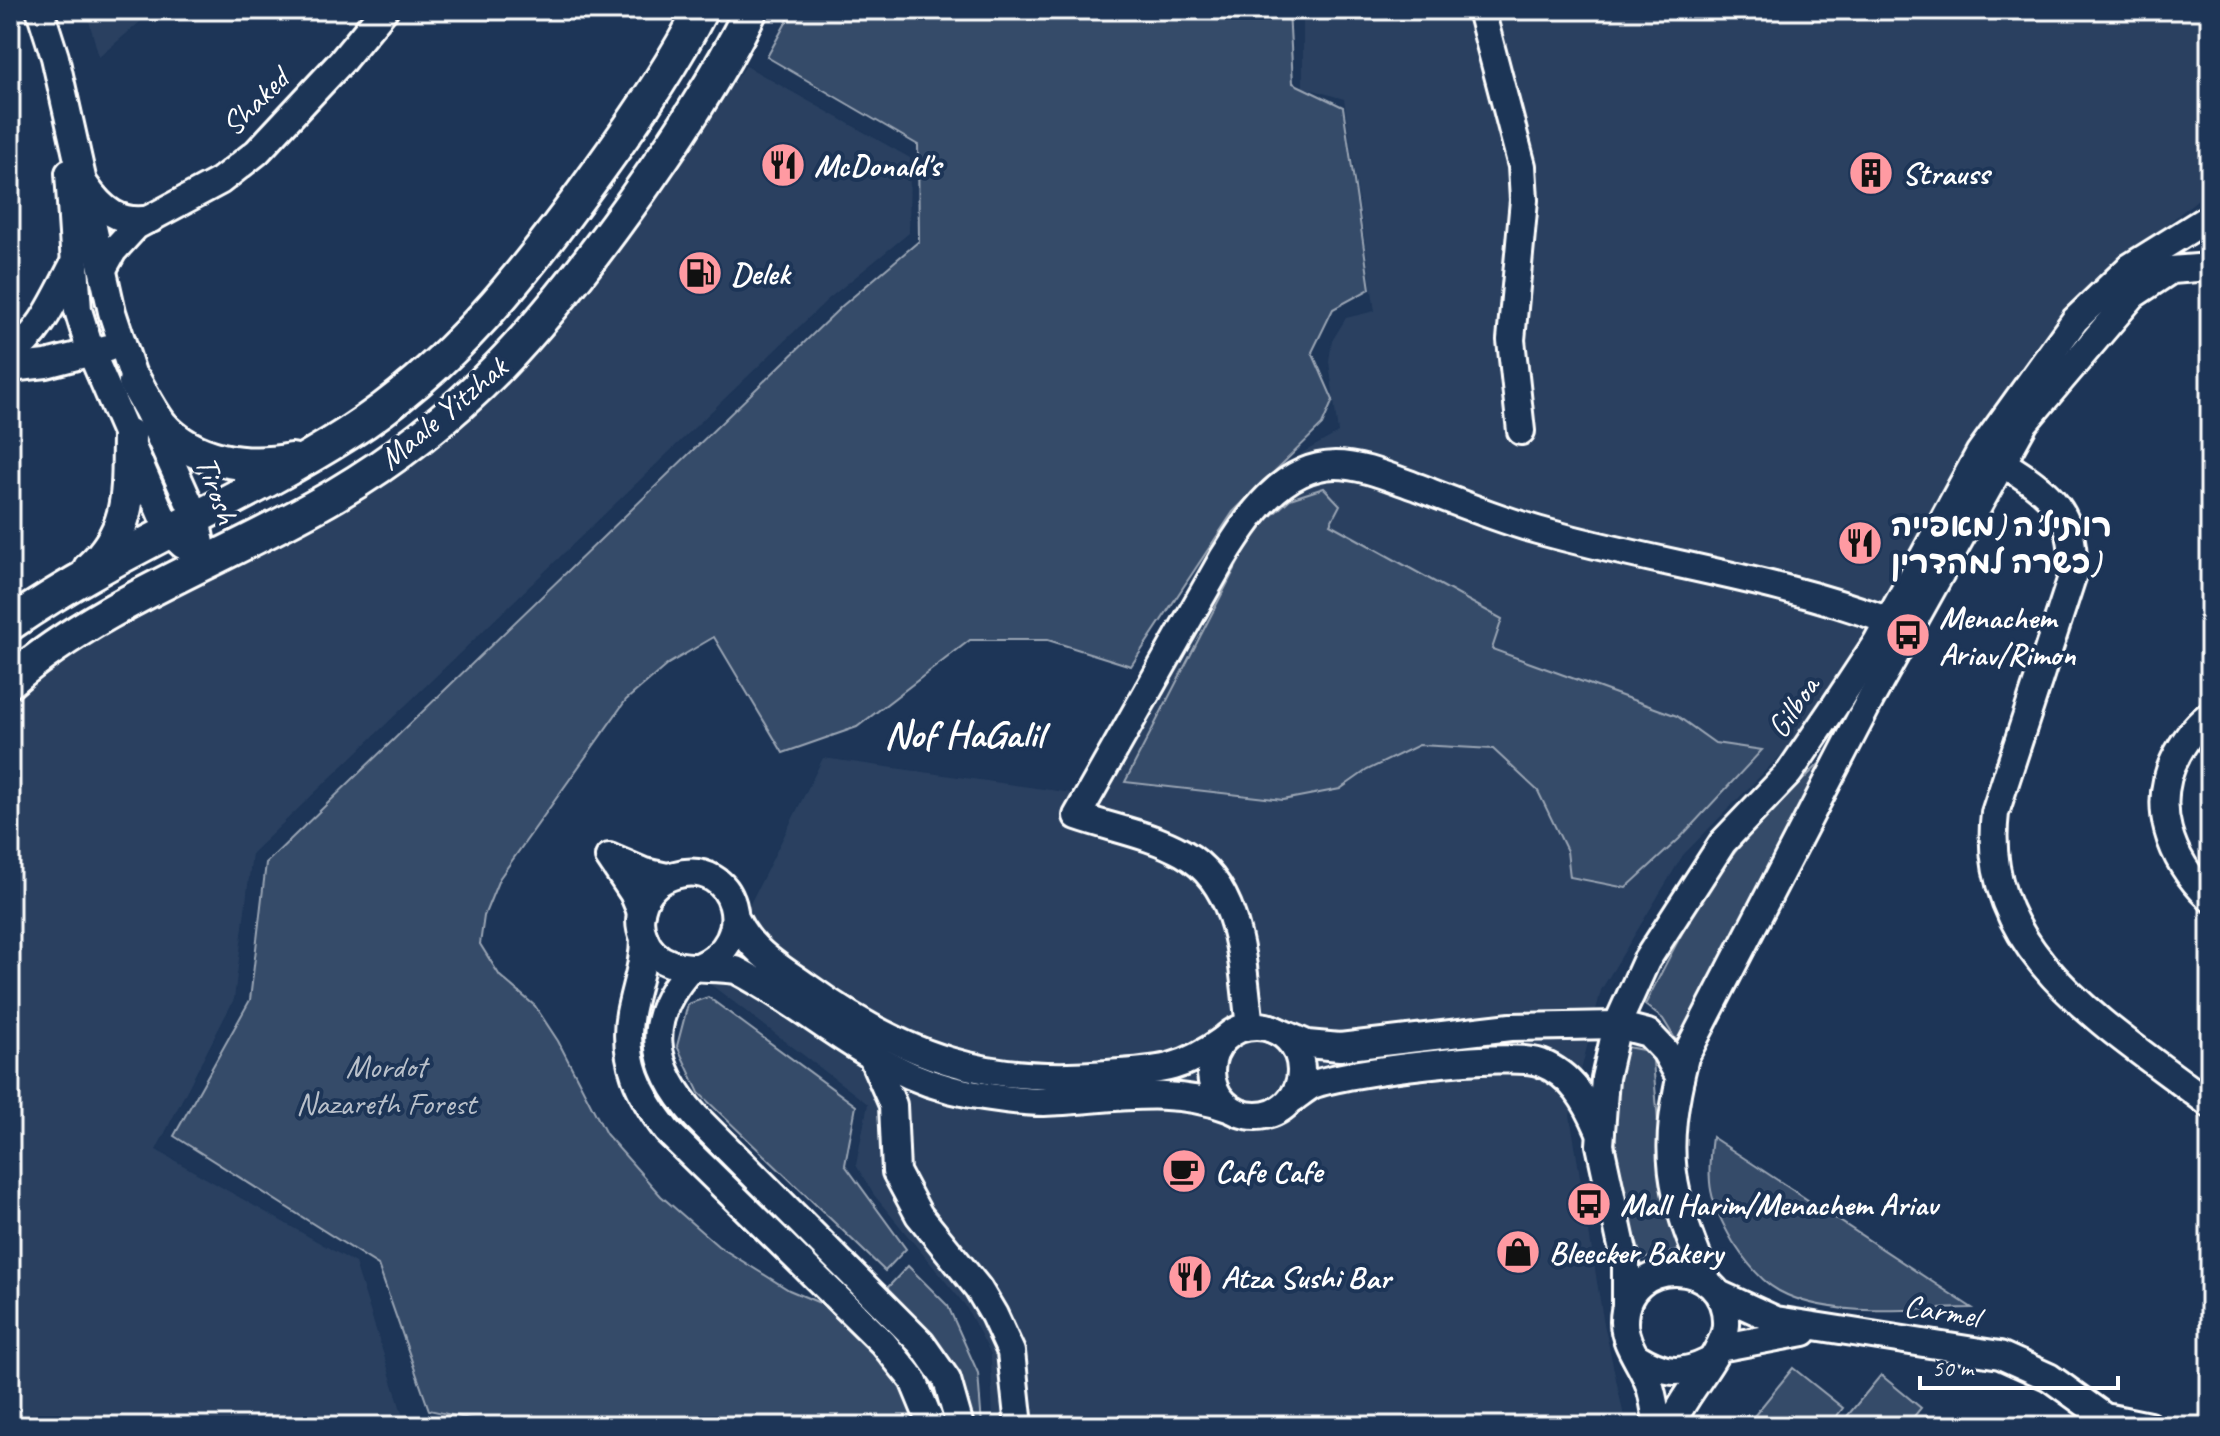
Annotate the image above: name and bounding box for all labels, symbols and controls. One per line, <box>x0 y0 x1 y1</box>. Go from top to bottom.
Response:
street label: Shaked <box>212 56 301 145</box>
restaurant icon: McDonald's <box>759 141 807 189</box>
place label: McDonald's <box>814 145 943 186</box>
building icon: Strauss <box>1847 149 1895 197</box>
place label: Strauss <box>1902 153 1992 194</box>
fuel station icon: Delek <box>676 249 724 297</box>
place label: Delek <box>731 253 792 294</box>
street label: Maale Yitzhak <box>370 346 518 479</box>
street label: Tirosh <box>186 451 248 530</box>
place label: רותיל'ה (מאפייה כשרה למהדרין) <box>1891 505 2112 583</box>
restaurant icon: רותיל'ה (מאפייה כשרה למהדרין) <box>1836 519 1884 567</box>
place label: Menachem Ariav/Rimon <box>1939 597 2077 675</box>
bus stop icon: Menachem Ariav/Rimon <box>1884 611 1932 659</box>
street label: Gilboa <box>1758 666 1830 746</box>
district label: Nof HaGalil <box>884 709 1051 759</box>
park label: Mordot Nazareth Forest <box>296 1046 479 1124</box>
cafe icon: Cafe Cafe <box>1160 1147 1208 1195</box>
place label: Cafe Cafe <box>1215 1151 1325 1192</box>
bus stop icon: Mall Harim/Menachem Ariav <box>1565 1180 1613 1228</box>
place label: Mall Harim/Menachem Ariav <box>1620 1184 1941 1225</box>
shop icon: Bleecker Bakery <box>1494 1228 1542 1276</box>
place label: Bleecker Bakery <box>1549 1232 1726 1273</box>
restaurant icon: Atza Sushi Bar <box>1166 1253 1214 1301</box>
place label: Atza Sushi Bar <box>1221 1257 1394 1298</box>
street label: Carmel <box>1901 1285 1988 1338</box>
scale bar <box>1920 1340 2118 1390</box>
text: 50 m <box>1932 1353 1975 1383</box>

